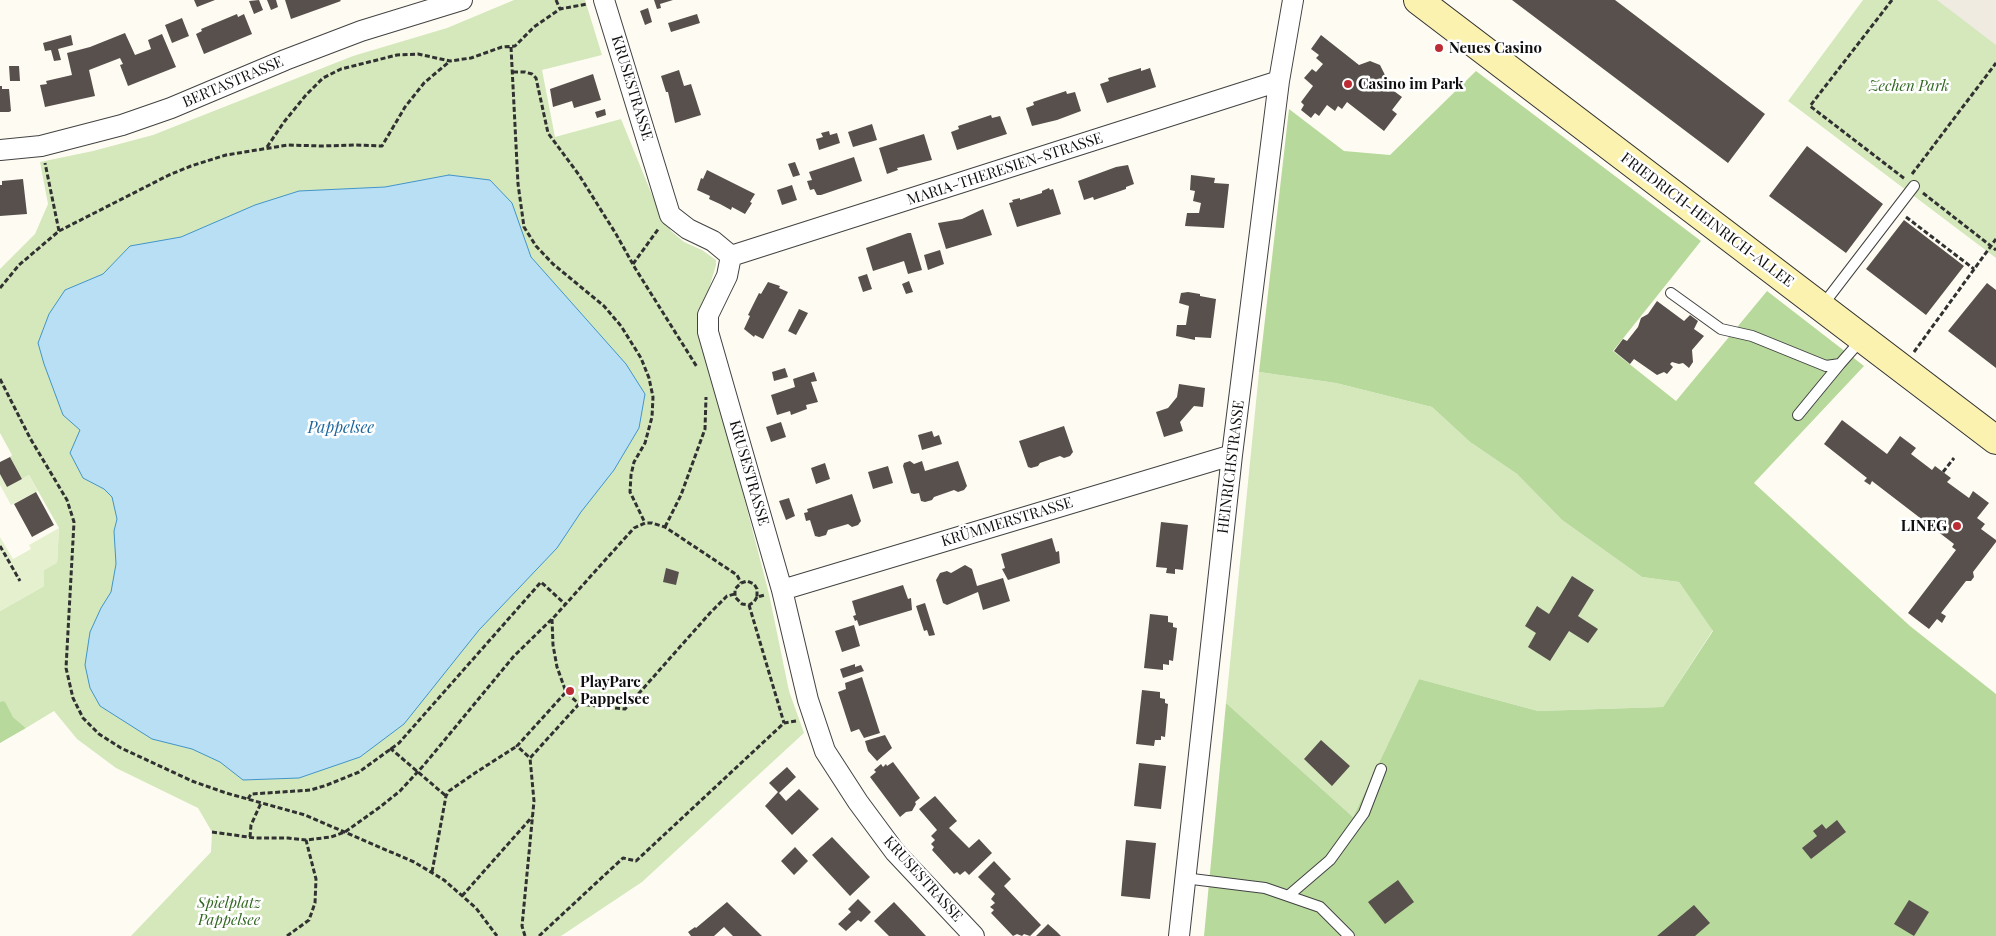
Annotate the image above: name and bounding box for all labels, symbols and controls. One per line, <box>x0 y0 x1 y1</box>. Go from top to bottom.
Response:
street label: KRUSESTRASSE <box>607 33 657 143</box>
place label: Neues Casino <box>1449 39 1542 57</box>
marker: Neues Casino <box>1433 42 1445 54</box>
street label: BERTASTRASSE <box>180 53 286 111</box>
place label: Casino im Park <box>1358 75 1464 93</box>
park label: Zechen Park <box>1869 77 1949 95</box>
marker: Casino im Park <box>1342 78 1354 90</box>
street label: MARIA-THERESIEN-STRASSE <box>905 129 1105 209</box>
street label: FRIEDRICH-HEINRICH-ALLEE <box>1617 149 1797 291</box>
street label: HEINRICHSTRASSE <box>1214 399 1248 535</box>
water label: Pappelsee <box>308 418 374 438</box>
street label: KRUSESTRASSE <box>725 418 773 528</box>
street label: KRÜMMERSTRASSE <box>939 493 1075 551</box>
place label: LINEG <box>1901 517 1947 535</box>
marker: LINEG <box>1951 520 1963 532</box>
place label: PlayParc Pappelsee <box>580 673 649 708</box>
marker: PlayParc Pappelsee <box>564 685 576 697</box>
street label: KRUSESTRASSE <box>880 833 966 925</box>
park label: Spielplatz Pappelsee <box>197 894 261 929</box>

